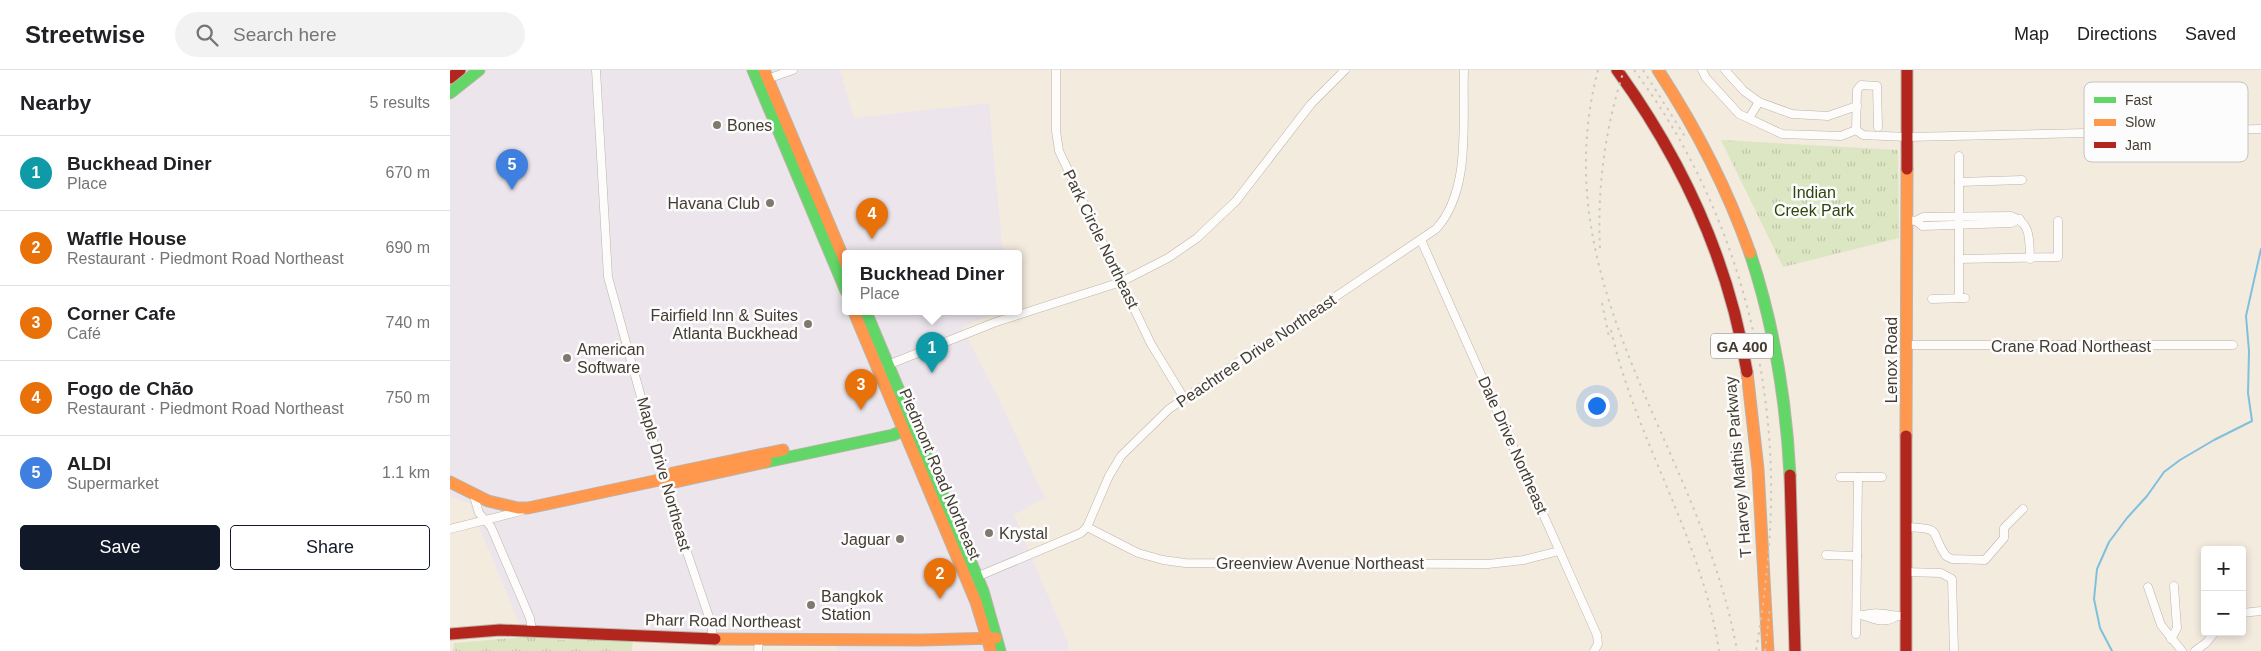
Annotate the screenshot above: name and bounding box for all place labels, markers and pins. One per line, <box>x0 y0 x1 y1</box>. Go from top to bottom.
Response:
place label: Bones <box>727 117 772 134</box>
marker: Bones <box>711 119 723 131</box>
pin: 5 <box>496 149 528 190</box>
place label: Havana Club <box>668 195 760 212</box>
marker: Havana Club <box>764 197 776 209</box>
pin: 4 <box>856 198 888 239</box>
place label: Fairfield Inn & Suites Atlanta Buckhead <box>650 307 798 342</box>
marker: Fairfield Inn & Suites Atlanta Buckhead <box>802 318 814 330</box>
pin: 1 <box>916 332 948 373</box>
place label: American Software <box>577 341 645 376</box>
marker: American Software <box>561 352 573 364</box>
pin: 3 <box>845 369 877 410</box>
place label: Krystal <box>999 525 1048 542</box>
marker: Krystal <box>983 527 995 539</box>
place label: Jaguar <box>841 531 891 548</box>
marker: Jaguar <box>894 533 906 545</box>
pin: 2 <box>924 558 956 599</box>
place label: Bangkok Station <box>821 588 884 623</box>
marker: Bangkok Station <box>805 599 817 611</box>

